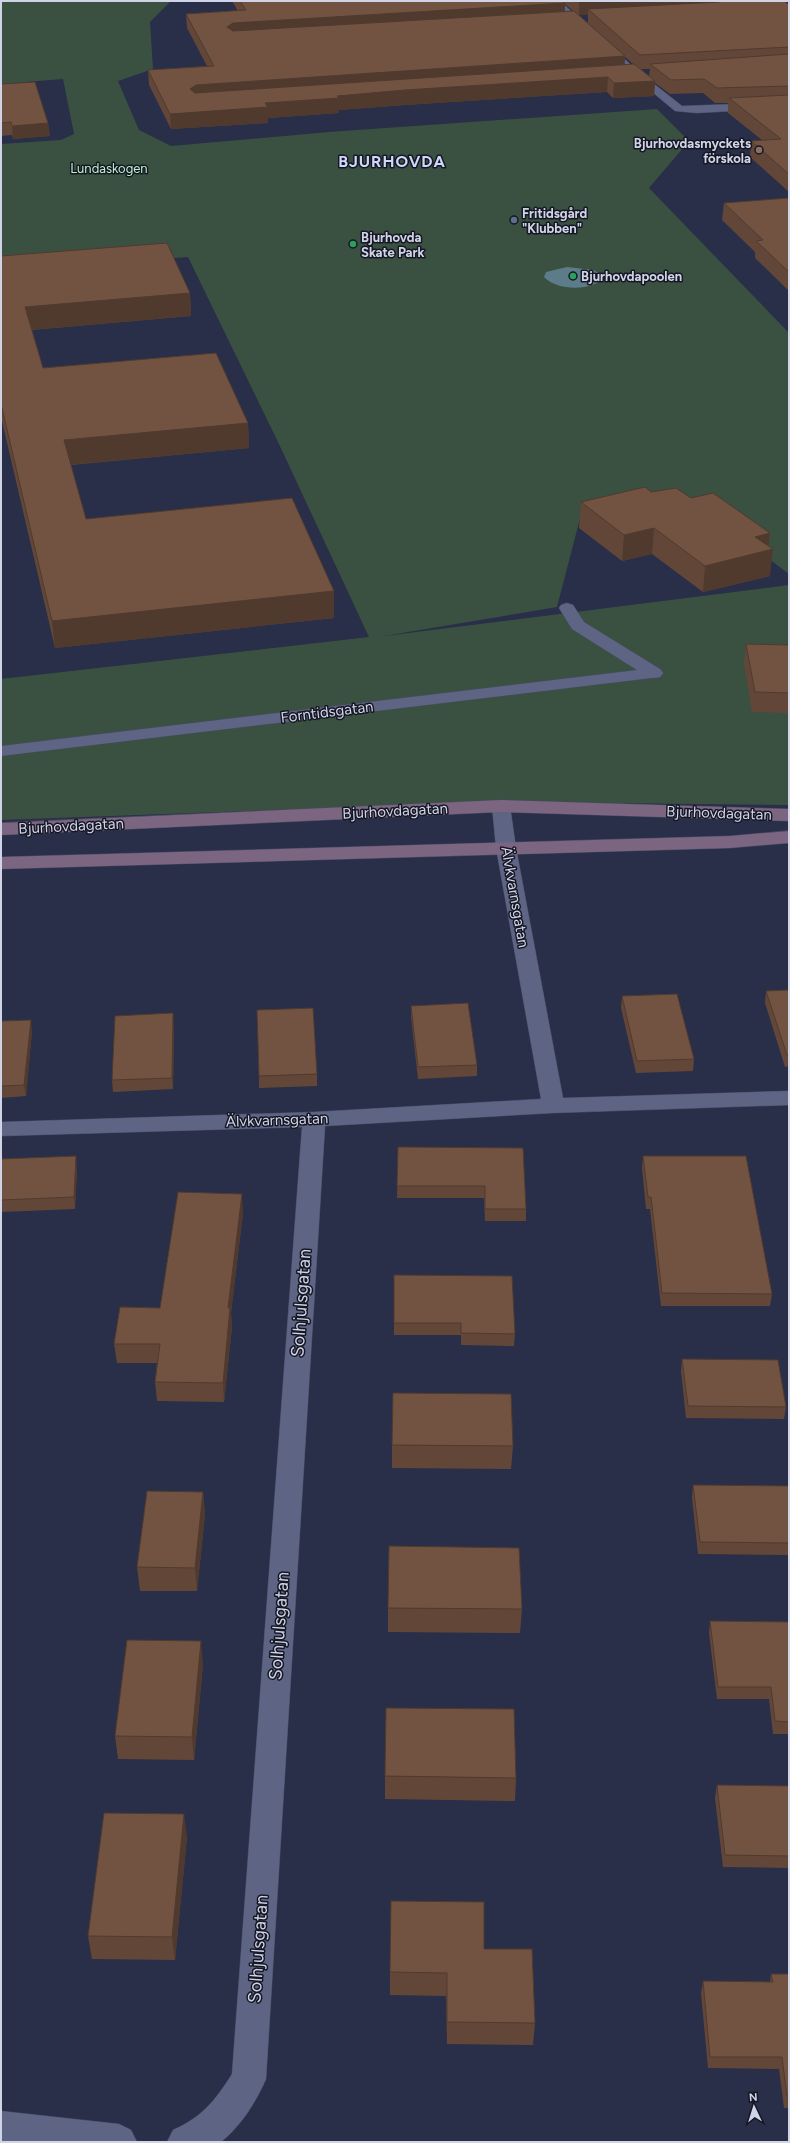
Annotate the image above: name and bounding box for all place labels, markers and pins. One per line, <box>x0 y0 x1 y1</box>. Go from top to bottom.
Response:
place label: Bjurhovdasmyckets förskola <box>634 136 751 166</box>
marker: Bjurhovdasmyckets förskola <box>754 145 764 155</box>
place label: Fritidsgård "Klubben" <box>522 206 587 236</box>
marker: Fritidsgård "Klubben" <box>509 215 519 225</box>
place label: Bjurhovda Skate Park <box>361 230 424 260</box>
marker: Bjurhovda Skate Park <box>348 239 358 249</box>
place label: Bjurhovdapoolen <box>581 269 682 284</box>
marker: Bjurhovdapoolen <box>568 271 578 281</box>

